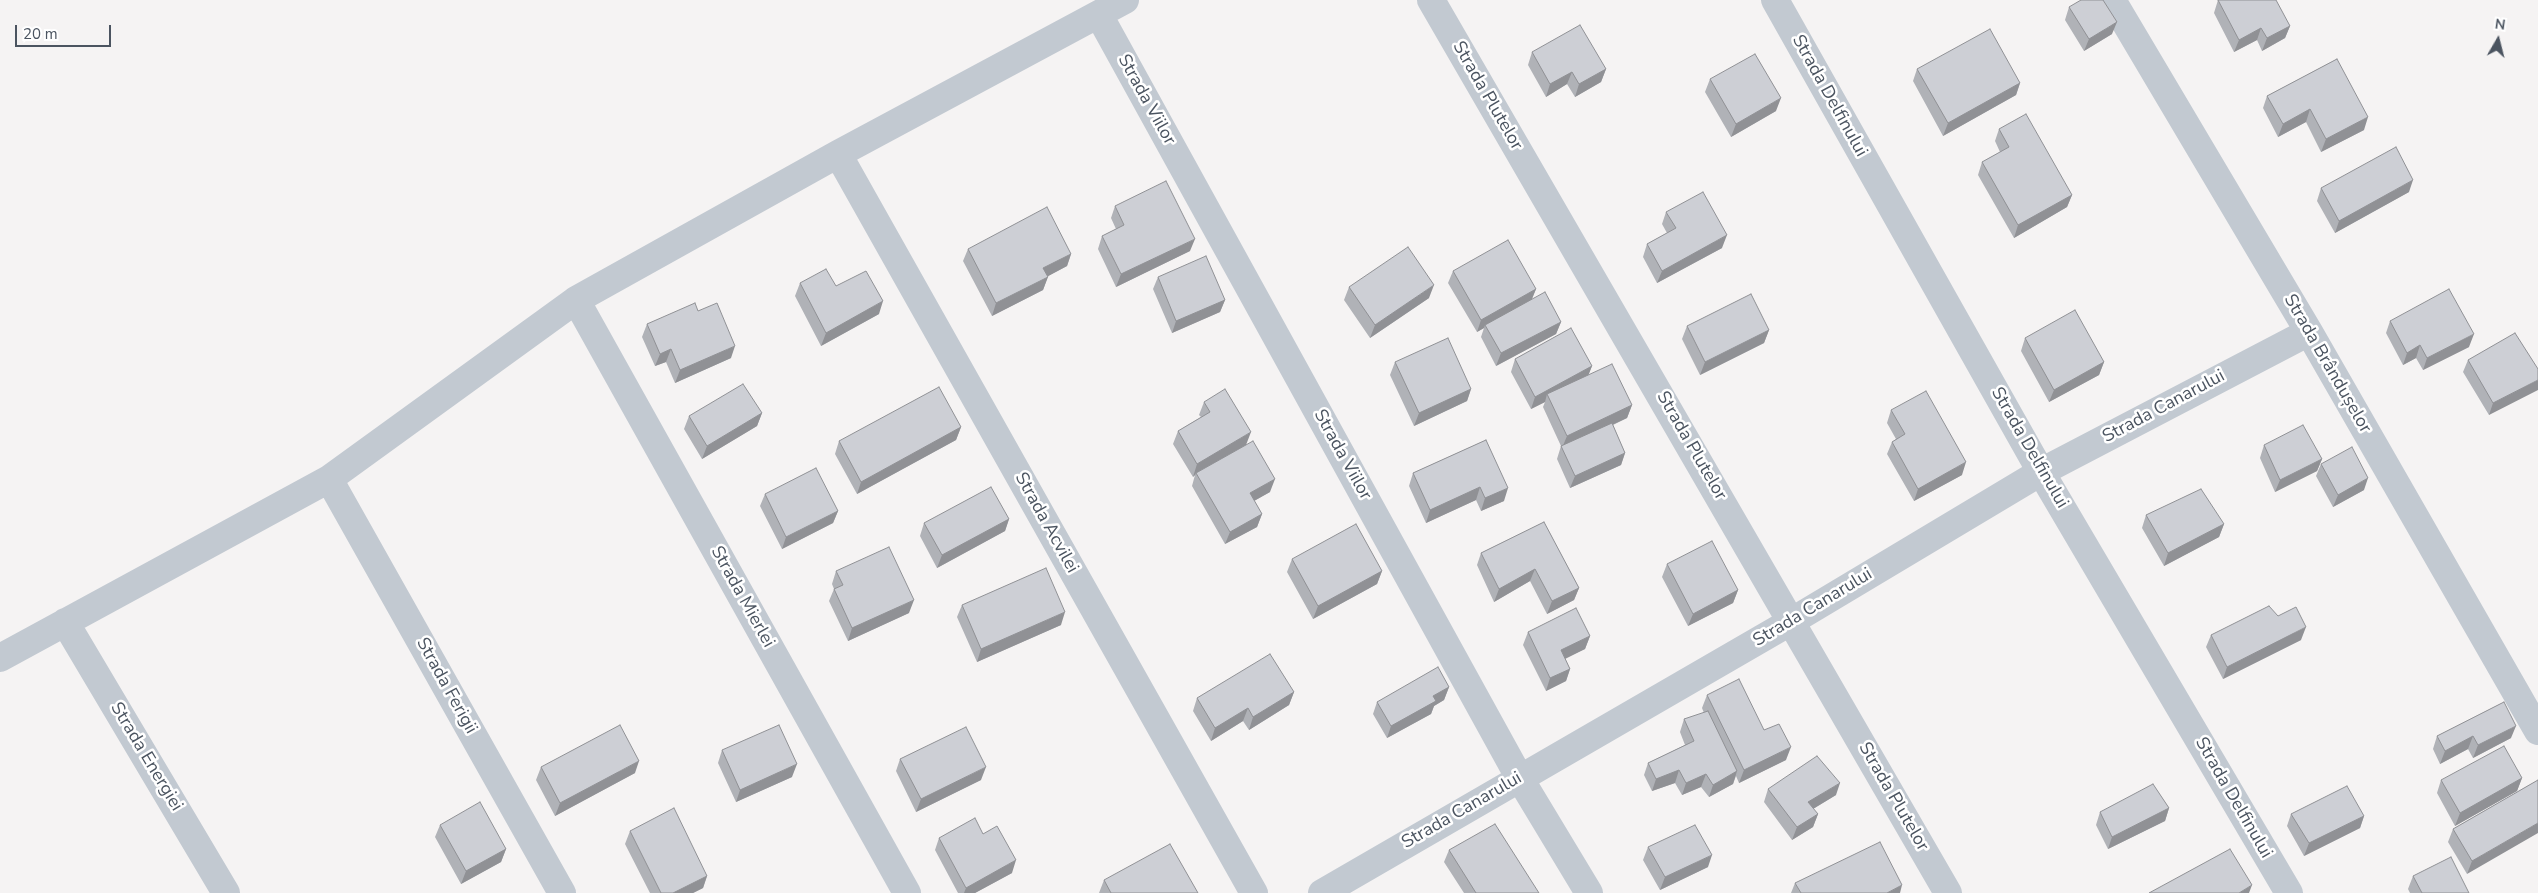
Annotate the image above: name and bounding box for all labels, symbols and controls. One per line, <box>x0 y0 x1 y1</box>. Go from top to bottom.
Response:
scale bar <box>18 15 114 47</box>
north arrow <box>2473 15 2523 65</box>
text: N <box>2494 15 2507 35</box>
text: 20 m <box>23 24 58 44</box>
street label: Strada Delfinului <box>1787 31 1871 161</box>
street label: Strada Plutelor <box>1447 38 1527 154</box>
street label: Strada Viilor <box>1112 51 1180 149</box>
street label: Strada Brândușelor <box>2278 291 2376 437</box>
street label: Strada Canarului <box>2099 366 2229 448</box>
street label: Strada Delfinului <box>1986 384 2072 512</box>
street label: Strada Plutelor <box>1651 388 1731 504</box>
street label: Strada Viilor <box>1308 406 1376 504</box>
street label: Strada Acvilei <box>1009 469 1083 577</box>
street label: Strada Mierlei <box>705 543 779 651</box>
street label: Strada Canarului <box>1750 564 1876 652</box>
street label: Strada Ferigii <box>411 634 481 738</box>
street label: Strada Energiei <box>105 699 187 815</box>
street label: Strada Delfinului <box>2190 734 2276 862</box>
street label: Strada Plutelor <box>1853 739 1933 855</box>
street label: Strada Canarului <box>1398 768 1526 854</box>

